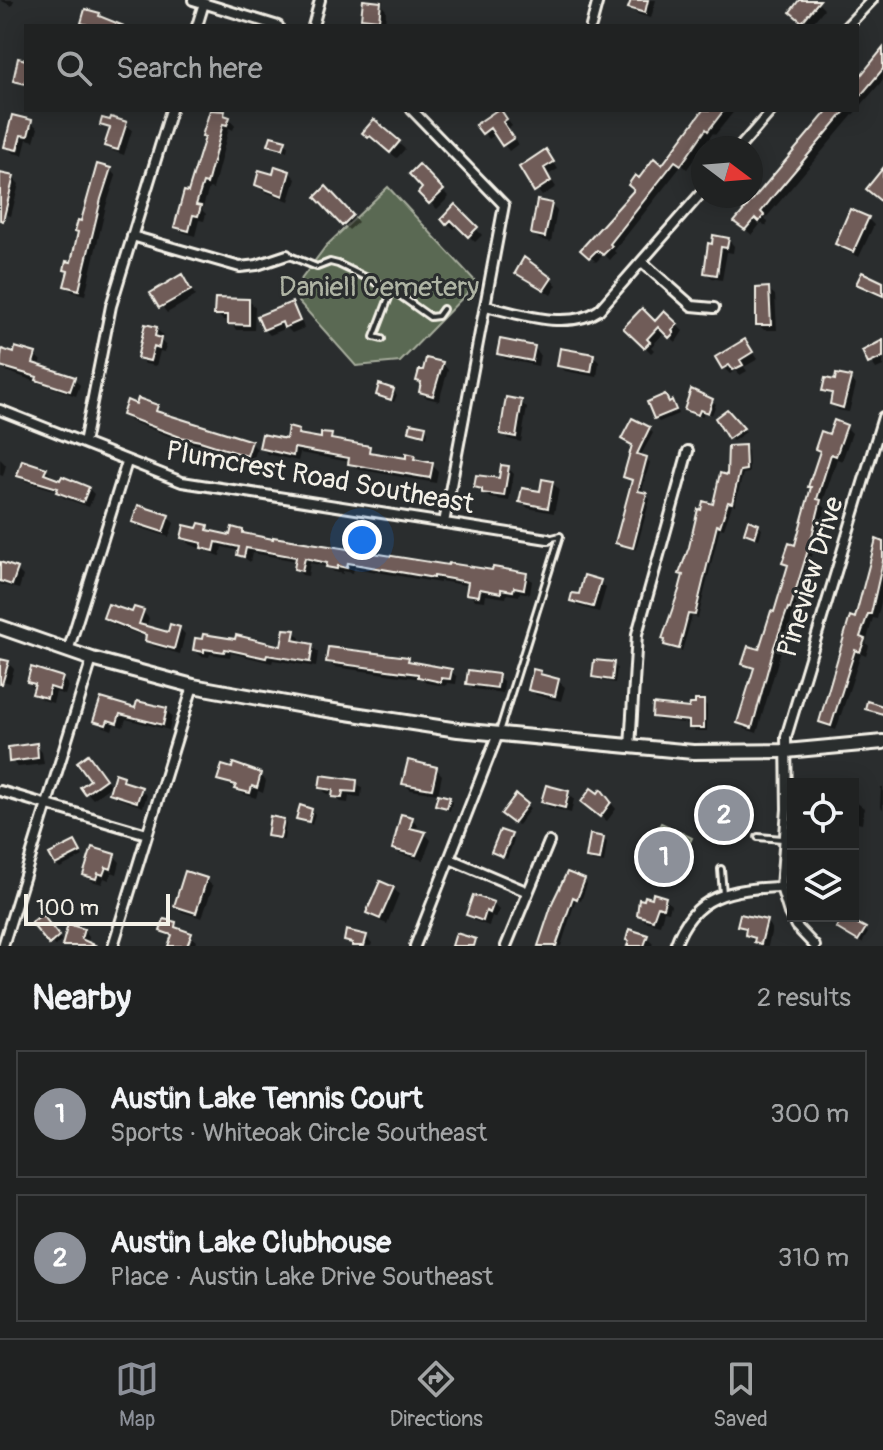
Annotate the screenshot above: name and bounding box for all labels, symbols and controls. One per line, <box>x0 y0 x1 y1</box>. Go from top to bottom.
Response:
search box <box>24 24 859 112</box>
icon: search <box>52 46 96 90</box>
text: Search here <box>116 50 263 87</box>
north arrow <box>691 136 763 208</box>
park label: Daniell Cemetery <box>279 270 479 305</box>
street label: Plumcrest Road Southeast <box>163 434 477 522</box>
street label: Pineview Drive <box>770 492 852 661</box>
your location <box>342 520 382 560</box>
map controls <box>787 778 859 922</box>
button: locate <box>787 778 859 850</box>
pin: 2 <box>698 785 750 845</box>
pin: 1 <box>638 827 690 887</box>
button: layers <box>787 850 859 922</box>
scale bar <box>24 890 170 926</box>
text: 100 m <box>36 894 99 922</box>
text: Nearby <box>32 977 131 1020</box>
text: 2 results <box>757 982 851 1014</box>
text: Austin Lake Tennis Court <box>110 1080 423 1117</box>
text: 1 <box>55 1098 65 1130</box>
text: 300 m <box>770 1098 849 1130</box>
text: Sports · Whiteoak Circle Southeast <box>110 1117 487 1149</box>
text: Austin Lake Clubhouse <box>110 1224 391 1261</box>
text: 2 <box>53 1242 67 1274</box>
text: 310 m <box>778 1242 849 1274</box>
text: Place · Austin Lake Drive Southeast <box>110 1261 493 1293</box>
tab: Map <box>115 1357 159 1433</box>
tab: Directions <box>390 1357 483 1433</box>
tab: Saved <box>713 1357 768 1433</box>

